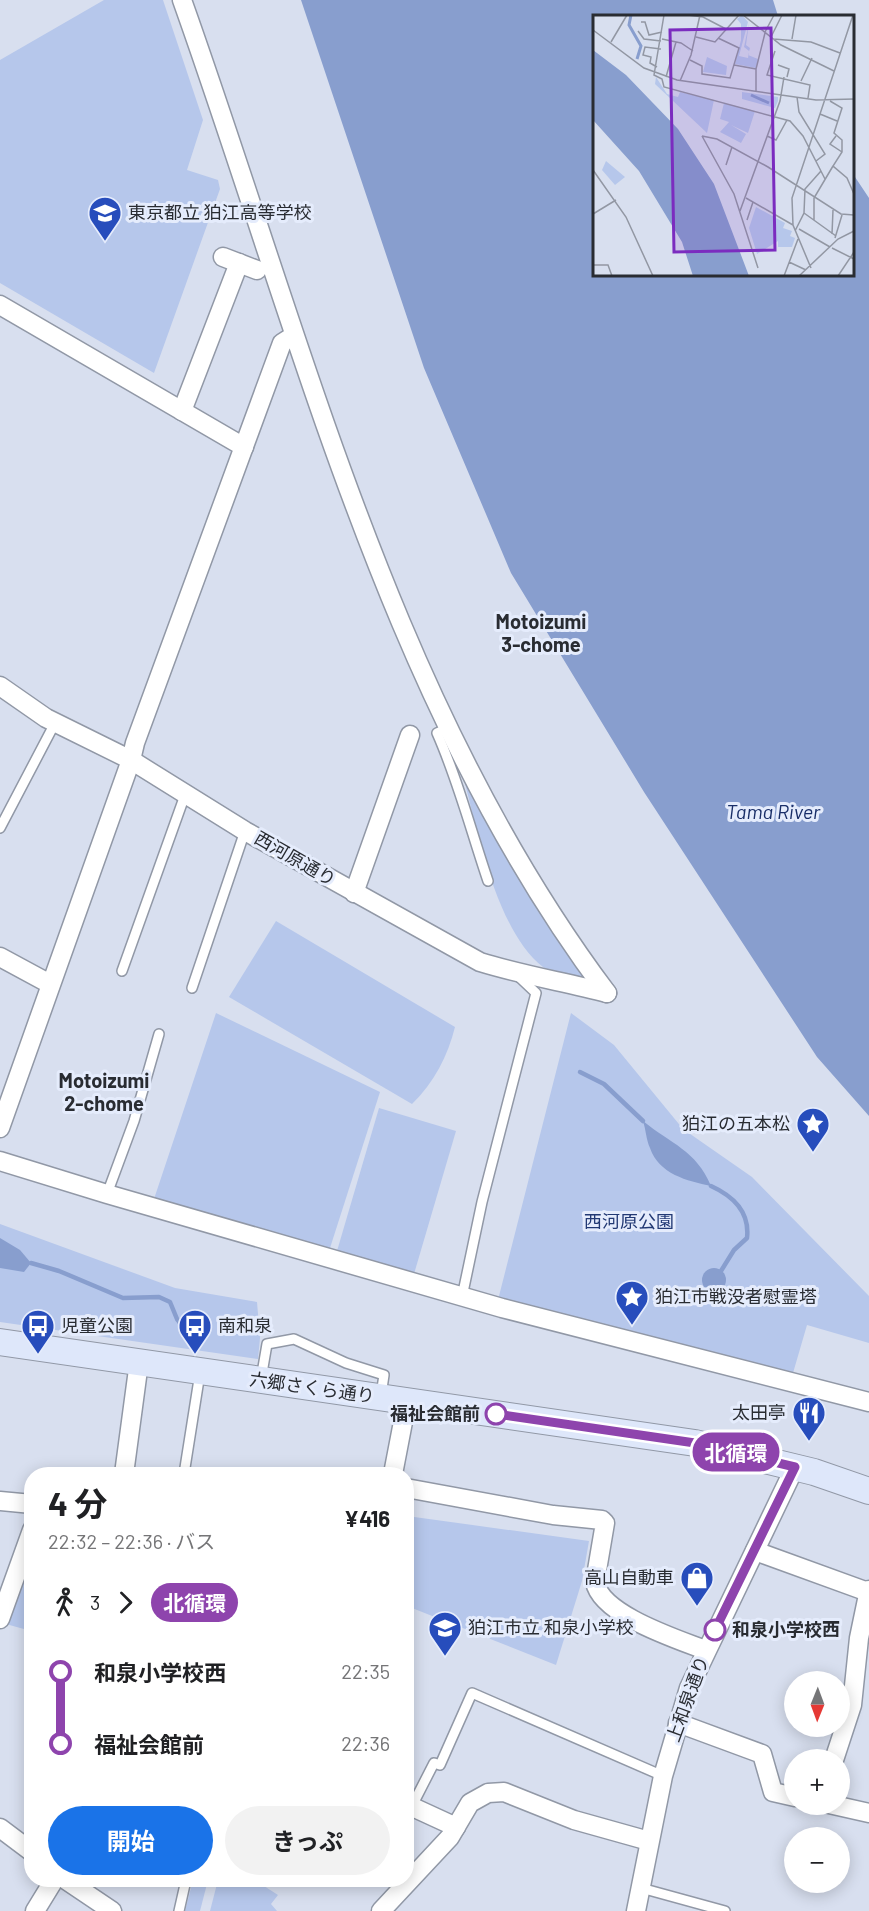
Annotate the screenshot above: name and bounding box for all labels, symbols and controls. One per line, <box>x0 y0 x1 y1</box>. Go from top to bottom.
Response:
inset map <box>593 15 854 276</box>
school or university icon: 東京都立 狛江高等学校 <box>87 195 123 242</box>
place label: 東京都立 狛江高等学校 <box>128 201 312 223</box>
district label: Motoizumi 3-chome <box>496 609 586 656</box>
water label: Tama River <box>726 799 821 823</box>
street label: 西河原通り <box>251 826 340 890</box>
district label: Motoizumi 2-chome <box>59 1068 149 1115</box>
place icon: 狛江の五本松 <box>795 1106 831 1153</box>
place label: 狛江の五本松 <box>682 1112 790 1134</box>
park label: 西河原公園 <box>584 1210 674 1232</box>
place icon: 狛江市戦没者慰霊塔 <box>614 1279 650 1326</box>
place label: 狛江市戦没者慰霊塔 <box>655 1285 817 1307</box>
bus stop icon: 児童公園 <box>20 1308 56 1355</box>
bus stop icon: 南和泉 <box>177 1308 213 1355</box>
place label: 児童公園 <box>61 1314 133 1336</box>
place label: 南和泉 <box>218 1314 272 1336</box>
street label: 六郷さくら通り <box>248 1367 376 1407</box>
restaurant icon: 太田亭 <box>791 1395 827 1442</box>
place label: 太田亭 <box>732 1401 786 1423</box>
place label: 福祉会館前 <box>390 1402 480 1424</box>
marker: 福祉会館前 <box>485 1403 507 1425</box>
line badge: 北循環 <box>702 1432 771 1472</box>
text: 北循環 <box>705 1440 768 1465</box>
text: 4 分 <box>48 1483 108 1523</box>
text: ¥416 <box>344 1505 390 1531</box>
text: 22:32 – 22:36 · バス <box>48 1529 215 1553</box>
shop icon: 高山自動車 <box>679 1560 715 1607</box>
place label: 高山自動車 <box>584 1566 674 1588</box>
icon: walk <box>48 1586 81 1619</box>
icon: forward <box>109 1586 142 1619</box>
text: 3 <box>90 1590 100 1614</box>
text: 北循環 <box>163 1590 226 1615</box>
school or university icon: 狛江市立 和泉小学校 <box>427 1610 463 1657</box>
place label: 狛江市立 和泉小学校 <box>468 1616 634 1638</box>
place label: 和泉小学校西 <box>732 1618 840 1640</box>
marker: 和泉小学校西 <box>704 1619 726 1641</box>
street label: 上和泉通り <box>661 1653 713 1745</box>
text: 和泉小学校西 <box>94 1659 226 1685</box>
text: 22:35 <box>341 1659 390 1683</box>
north arrow <box>784 1671 850 1737</box>
map controls <box>784 1671 850 1893</box>
text: 福祉会館前 <box>94 1731 204 1757</box>
text: 22:36 <box>341 1731 390 1755</box>
button: + <box>784 1749 850 1815</box>
button: 開始 <box>48 1806 213 1875</box>
button: きっぷ <box>225 1806 390 1875</box>
button: − <box>784 1827 850 1893</box>

